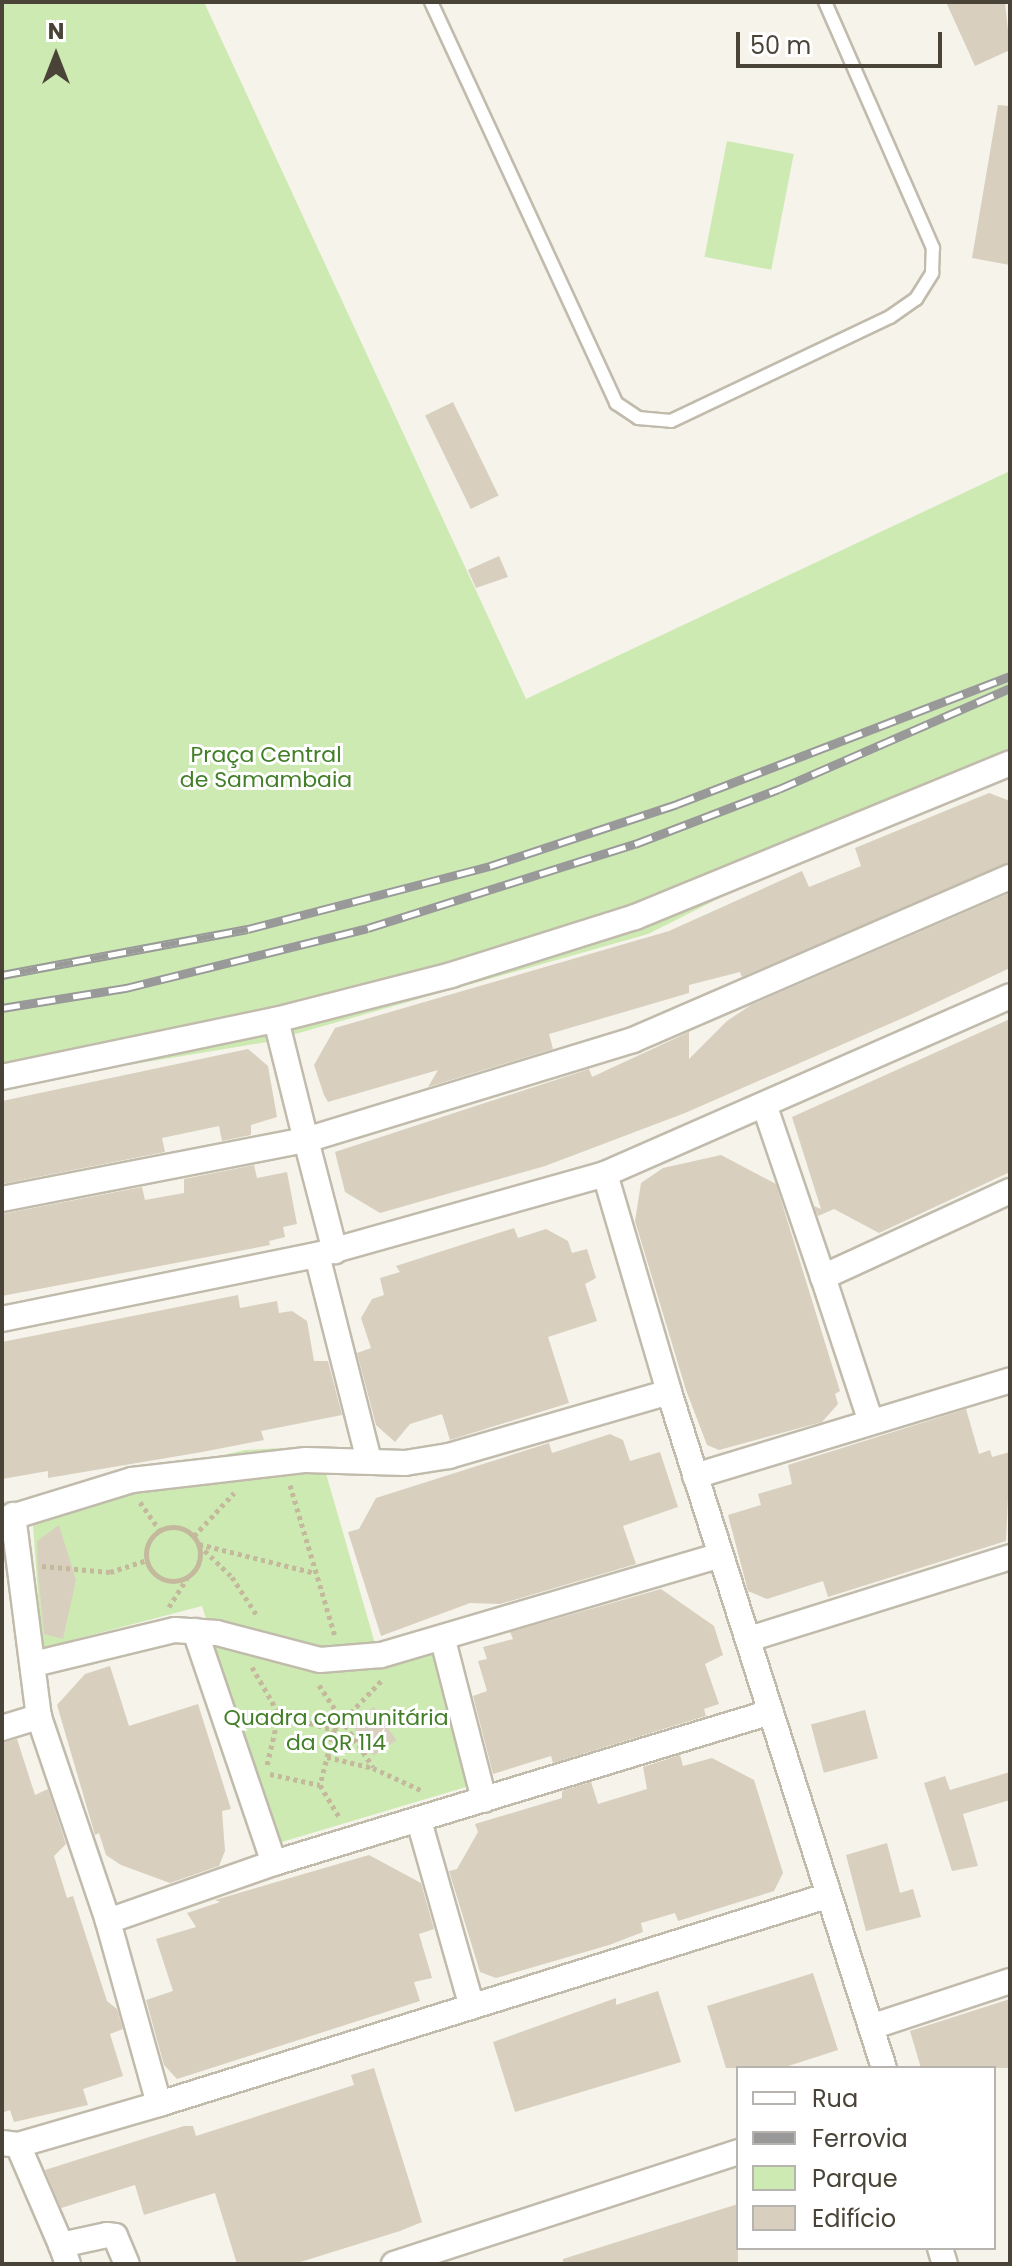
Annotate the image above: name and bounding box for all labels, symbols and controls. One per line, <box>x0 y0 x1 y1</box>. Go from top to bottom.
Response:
north arrow <box>16 16 96 96</box>
text: N <box>48 16 64 47</box>
scale bar <box>740 16 946 66</box>
text: 50 m <box>750 29 811 62</box>
park label: Praça Central de Samambaia <box>180 741 352 792</box>
park label: Quadra comunitária da QR 114 <box>223 1704 449 1756</box>
legend <box>736 2066 996 2250</box>
text: Rua <box>812 2082 858 2115</box>
text: Ferrovia <box>812 2122 908 2155</box>
text: Parque <box>812 2162 898 2195</box>
text: Edifício <box>812 2202 896 2235</box>

